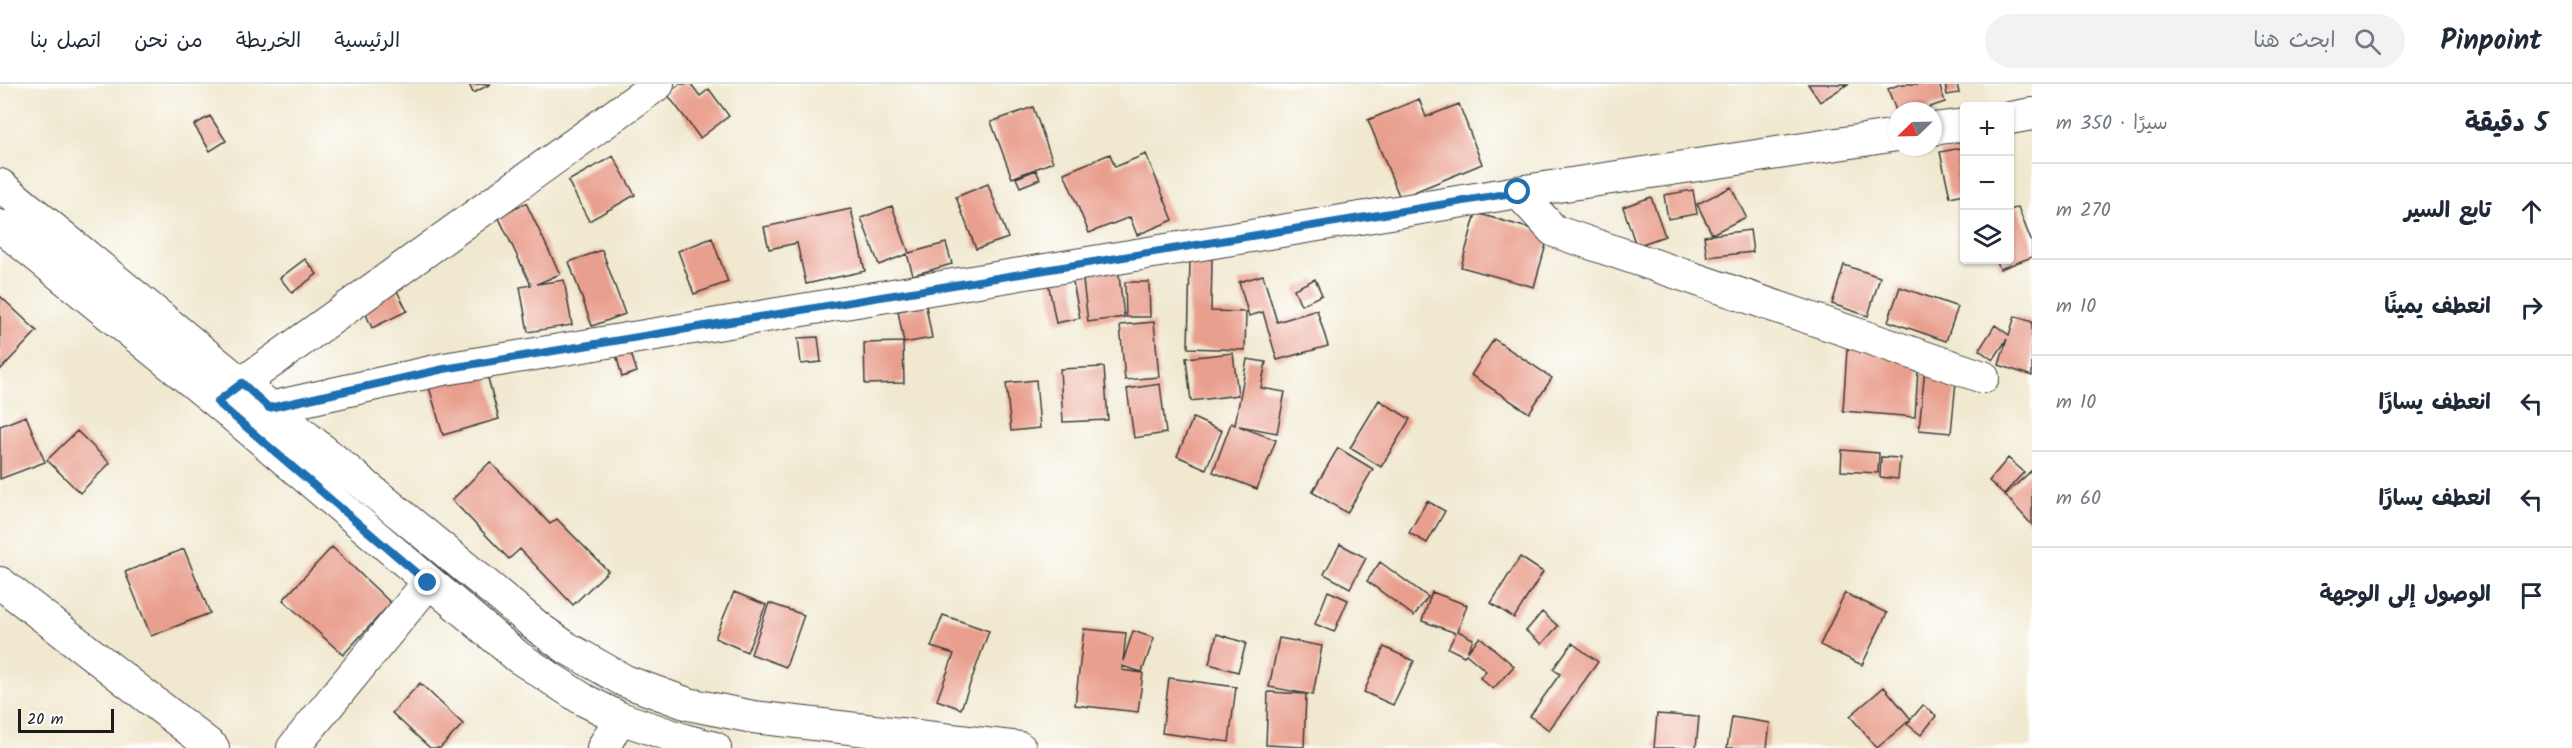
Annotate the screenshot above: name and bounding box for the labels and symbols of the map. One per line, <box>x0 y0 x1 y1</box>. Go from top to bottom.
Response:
north arrow <box>1888 102 1942 156</box>
route start <box>1504 178 1530 204</box>
route end <box>414 569 440 595</box>
scale bar <box>18 706 114 734</box>

